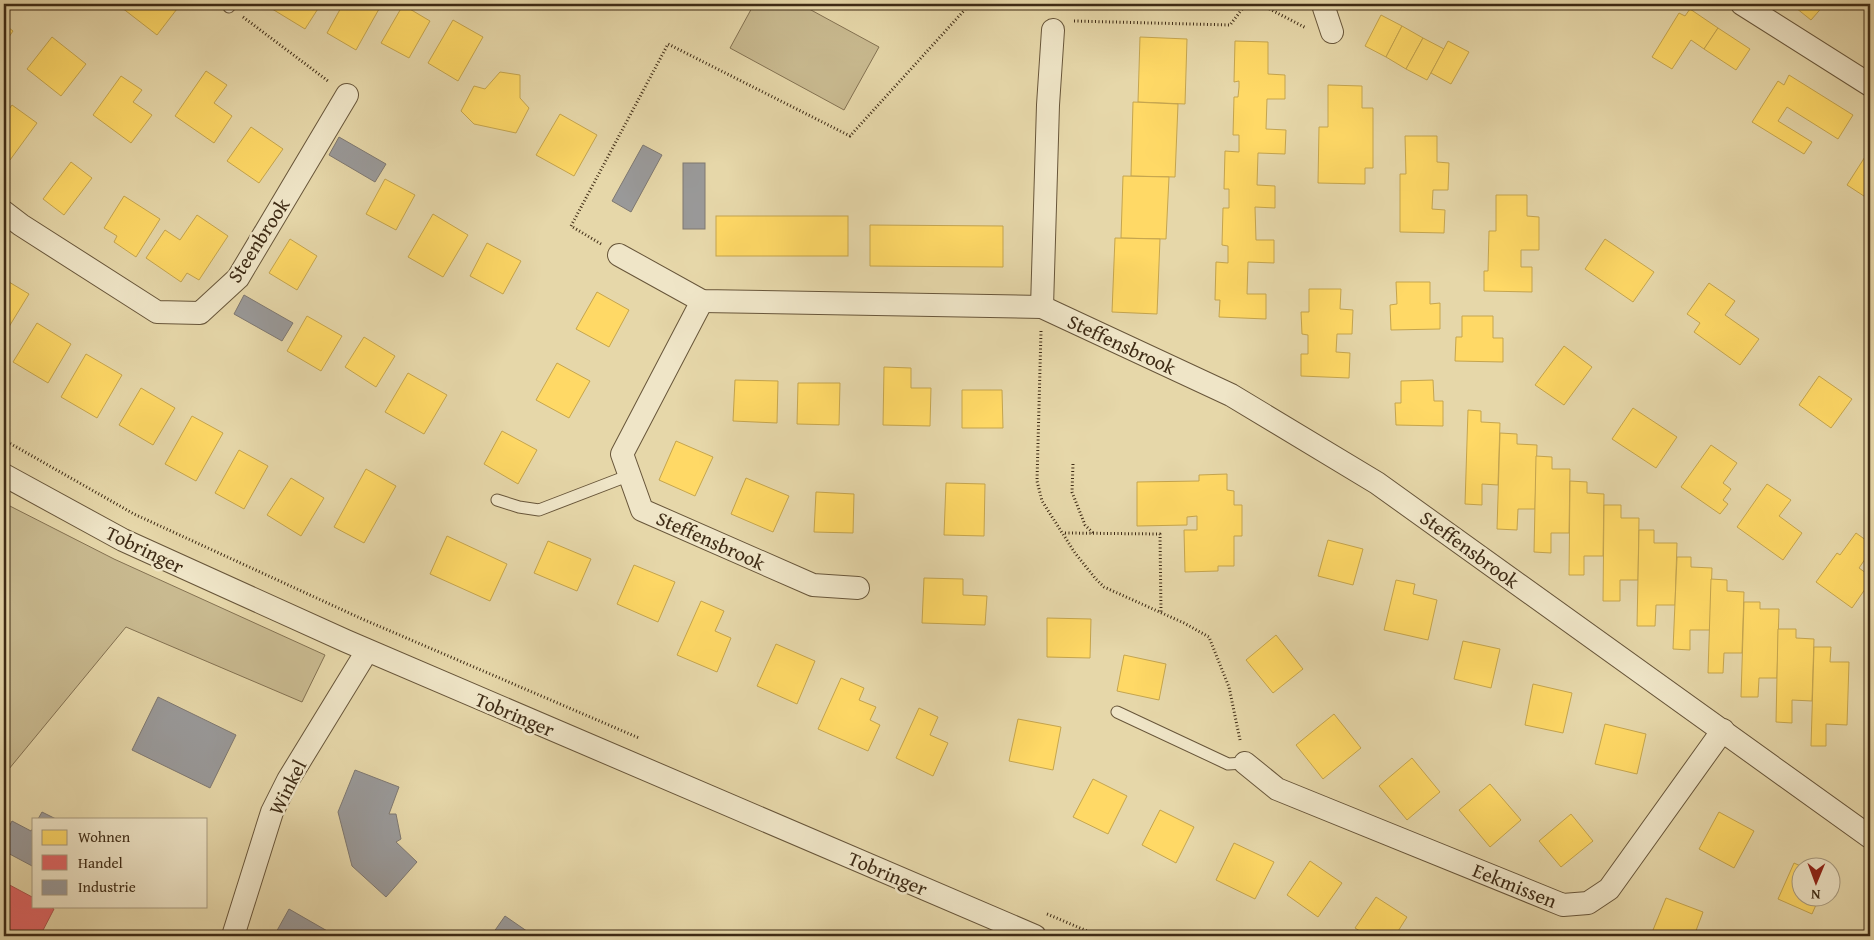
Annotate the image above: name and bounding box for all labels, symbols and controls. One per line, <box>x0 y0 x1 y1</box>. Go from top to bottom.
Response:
street label: Steenbrook <box>220 191 297 288</box>
street label: Steffensbrook <box>1063 306 1182 382</box>
street label: Steffensbrook <box>652 503 771 577</box>
street label: Steffensbrook <box>1414 503 1526 595</box>
street label: Tobringer <box>101 518 189 580</box>
street label: Tobringer <box>471 684 559 744</box>
street label: Winkel <box>261 754 313 820</box>
legend <box>32 818 208 908</box>
text: Wohnen <box>78 826 131 847</box>
street label: Tobringer <box>844 843 932 903</box>
text: Handel <box>78 852 123 873</box>
street label: Eekmissen <box>1469 855 1561 915</box>
north arrow <box>1792 858 1842 908</box>
text: Industrie <box>78 876 136 897</box>
text: N <box>1810 885 1821 905</box>

